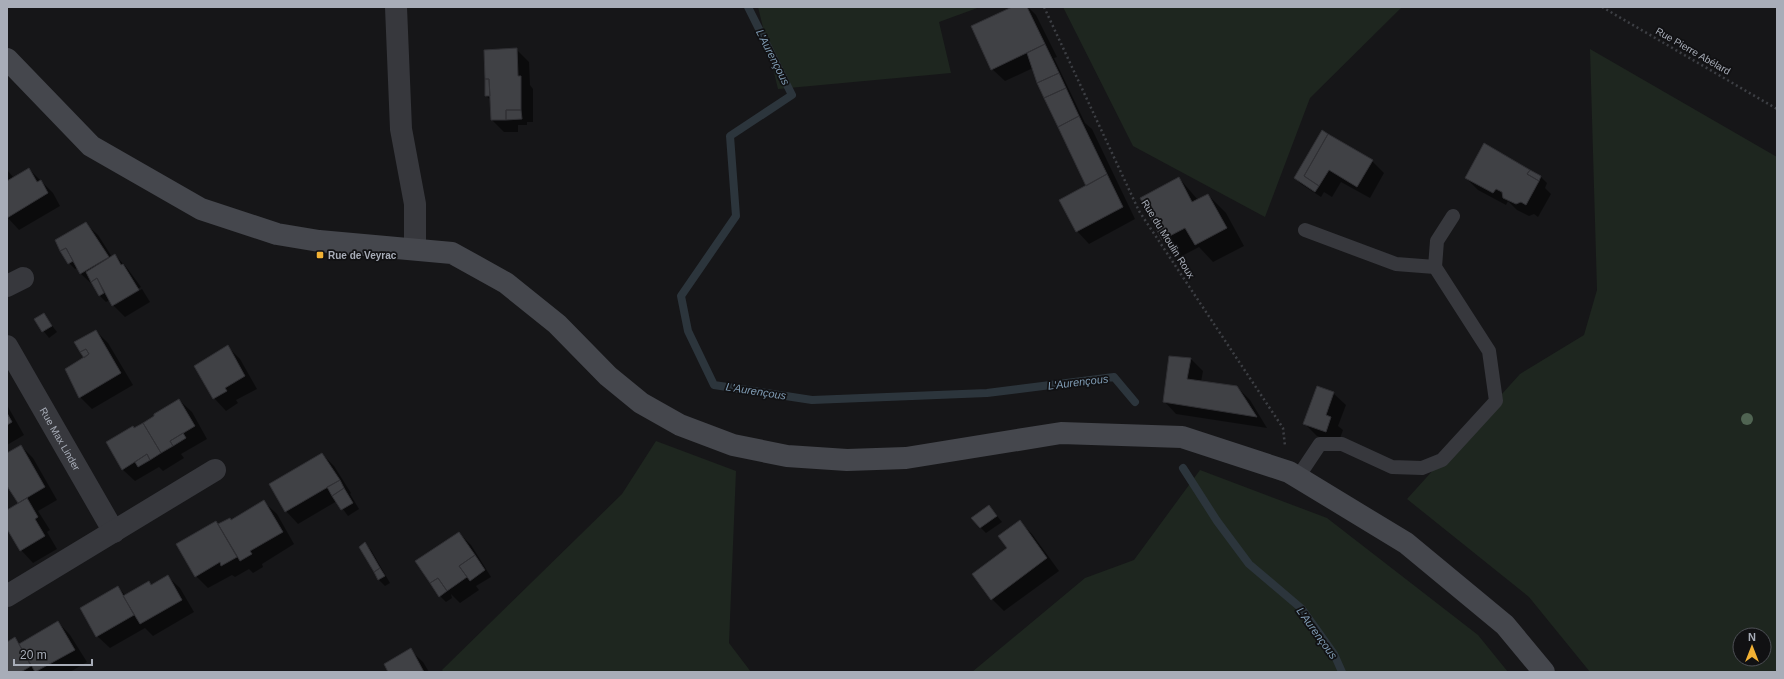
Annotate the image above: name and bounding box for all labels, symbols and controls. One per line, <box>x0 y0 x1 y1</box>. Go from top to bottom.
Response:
street label: Rue Pierre Abélard <box>1654 25 1732 77</box>
water label: L'Aurençous <box>754 27 792 87</box>
street label: Rue du Moulin Roux <box>1139 198 1197 280</box>
marker: Rue de Veyrac <box>315 250 325 260</box>
place label: Rue de Veyrac <box>328 250 397 261</box>
water label: L'Aurençous <box>1047 372 1109 392</box>
water label: L'Aurençous <box>725 380 787 402</box>
street label: Rue Max Linder <box>38 405 83 473</box>
water label: L'Aurençous <box>1294 605 1340 662</box>
north arrow <box>1732 627 1772 667</box>
text: N <box>1748 631 1756 643</box>
scale bar <box>14 641 92 667</box>
text: 20 m <box>20 648 47 662</box>

